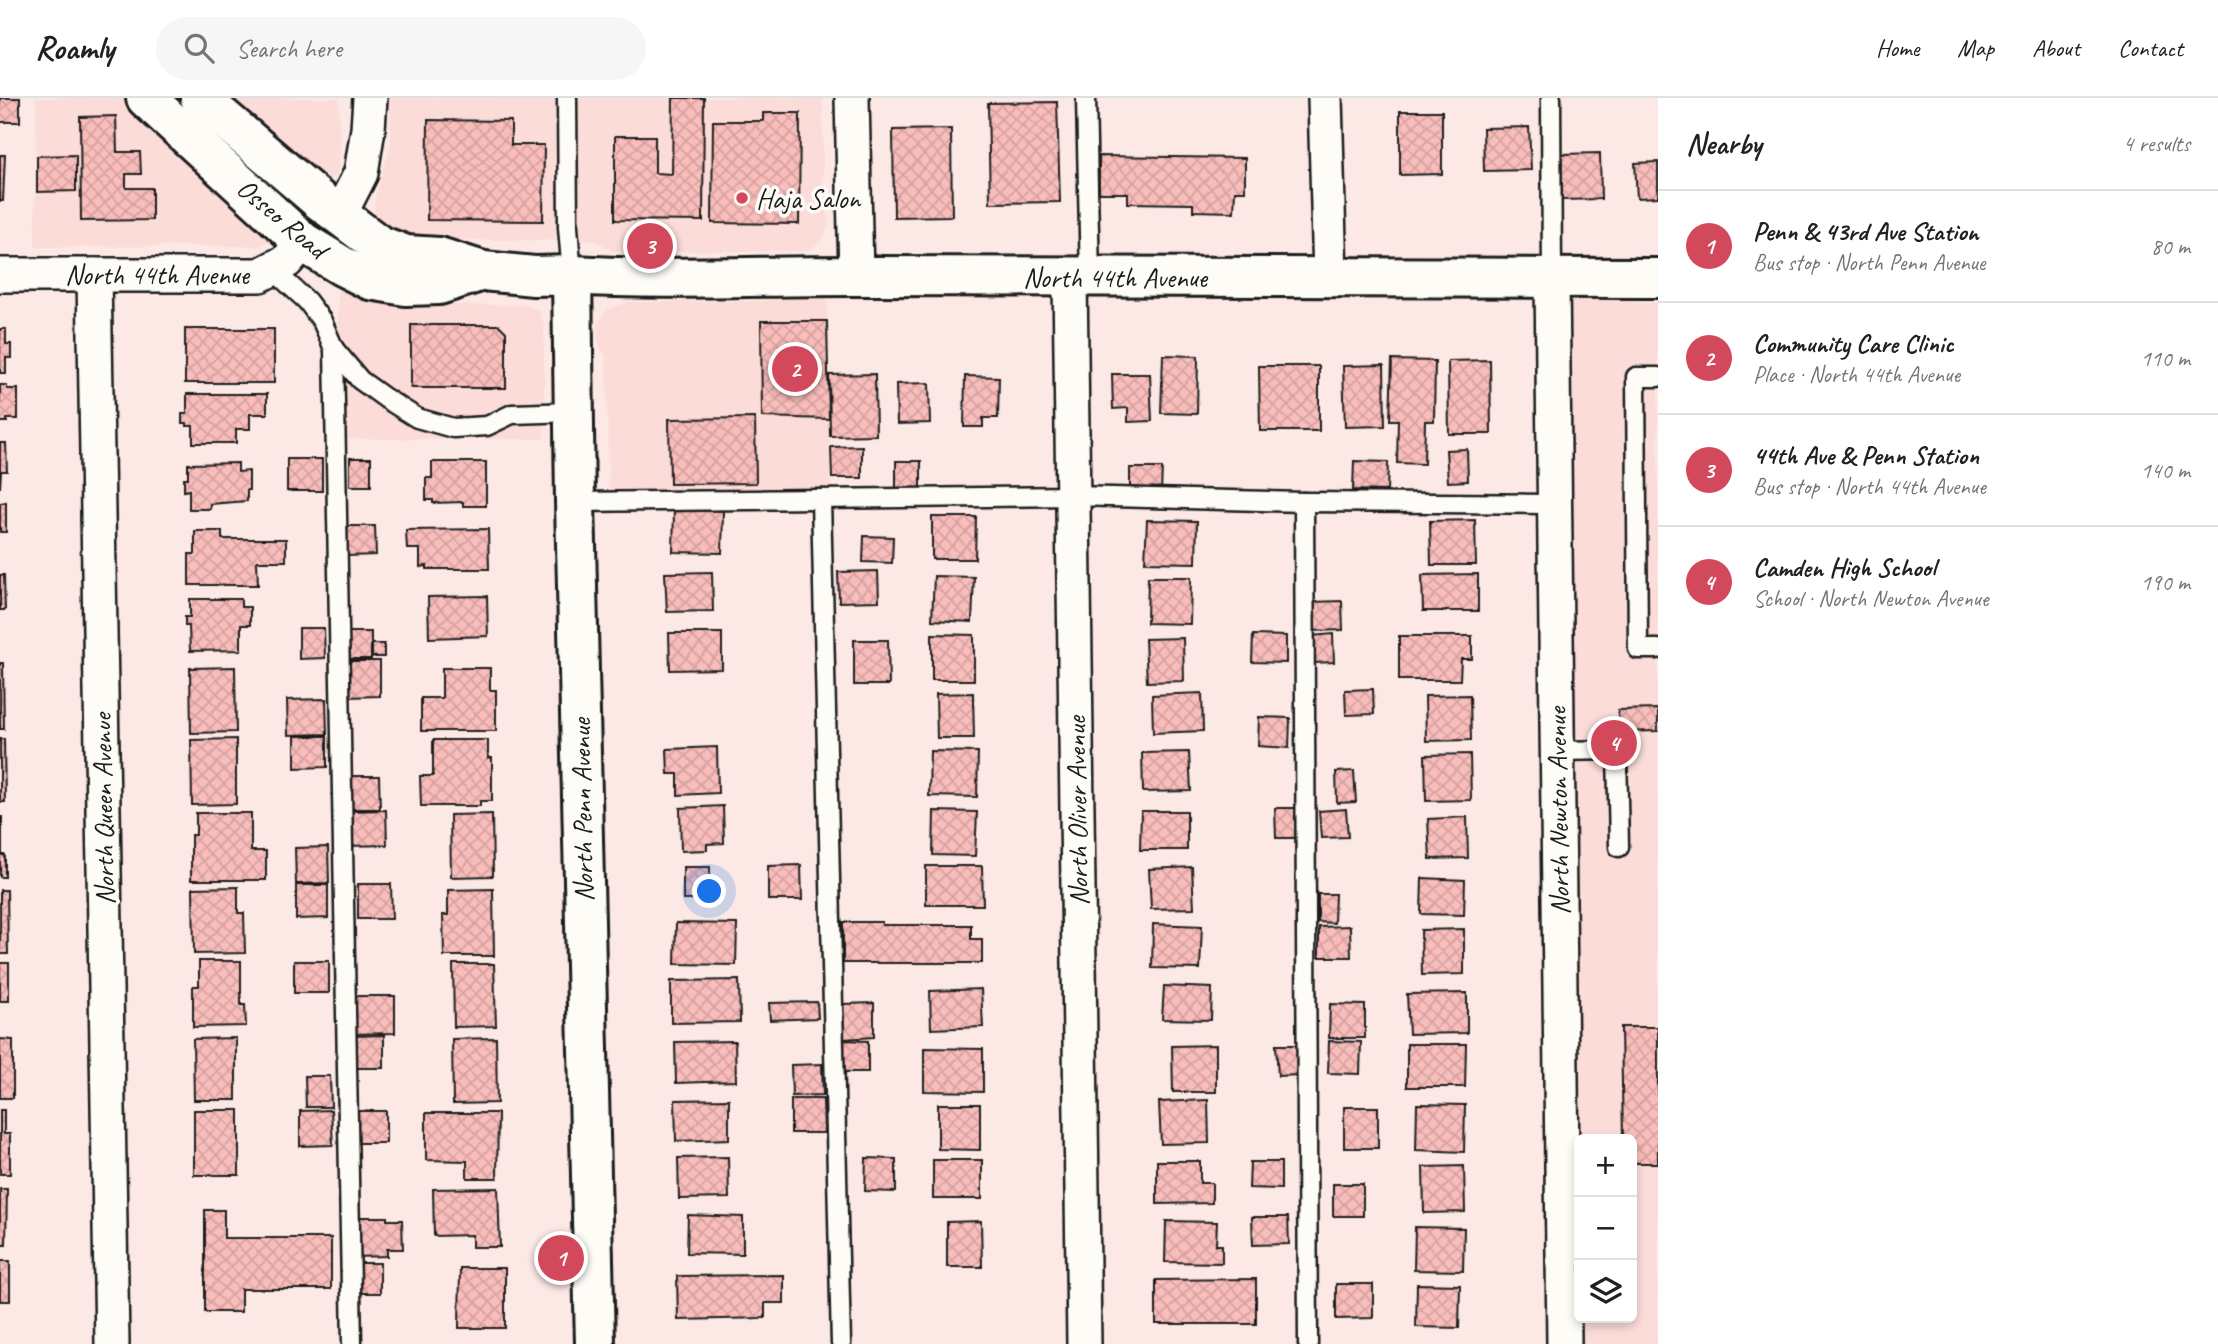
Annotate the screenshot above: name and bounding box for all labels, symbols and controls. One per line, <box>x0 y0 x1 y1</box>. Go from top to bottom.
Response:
search box <box>156 17 646 80</box>
text: Roamly <box>35 27 114 69</box>
icon: search <box>180 29 218 67</box>
text: Search here <box>236 32 342 65</box>
text: Home <box>1876 33 1919 63</box>
text: Map <box>1957 33 1994 63</box>
text: About <box>2032 33 2080 63</box>
text: Contact <box>2118 33 2183 63</box>
text: Nearby <box>1686 125 1762 163</box>
text: 4 results <box>2123 129 2190 158</box>
street label: Osseo Road <box>230 170 337 268</box>
place label: Haja Salon <box>756 181 861 216</box>
marker: Haja Salon <box>734 190 750 206</box>
text: Penn & 43rd Ave Station <box>1753 215 1979 248</box>
pin: 3 <box>627 220 673 272</box>
text: 1 <box>1704 232 1714 261</box>
text: 80 m <box>2151 232 2190 261</box>
text: Bus stop · North Penn Avenue <box>1753 248 1985 277</box>
street label: North 44th Avenue <box>65 257 251 292</box>
street label: North 44th Avenue <box>1023 260 1209 295</box>
text: Community Care Clinic <box>1753 327 1954 360</box>
pin: 2 <box>772 343 818 395</box>
text: 2 <box>1704 344 1714 373</box>
text: 110 m <box>2141 344 2190 373</box>
text: Place · North 44th Avenue <box>1753 360 1960 389</box>
text: 44th Ave & Penn Station <box>1753 439 1979 472</box>
text: 3 <box>1704 456 1714 485</box>
text: 140 m <box>2141 456 2190 485</box>
text: Bus stop · North 44th Avenue <box>1753 472 1986 501</box>
text: Camden High School <box>1753 551 1936 584</box>
text: 4 <box>1704 568 1714 597</box>
text: 190 m <box>2141 568 2190 597</box>
text: School · North Newton Avenue <box>1753 584 1989 613</box>
street label: North Newton Avenue <box>1539 705 1577 915</box>
street label: North Queen Avenue <box>84 711 122 905</box>
street label: North Oliver Avenue <box>1058 714 1096 906</box>
street label: North Penn Avenue <box>563 716 601 902</box>
pin: 4 <box>1591 717 1637 769</box>
your location <box>692 874 726 908</box>
map controls <box>1574 1134 1637 1323</box>
button: + <box>1574 1134 1637 1197</box>
button: − <box>1574 1197 1637 1260</box>
pin: 1 <box>538 1232 584 1284</box>
button: layers <box>1574 1260 1637 1323</box>

